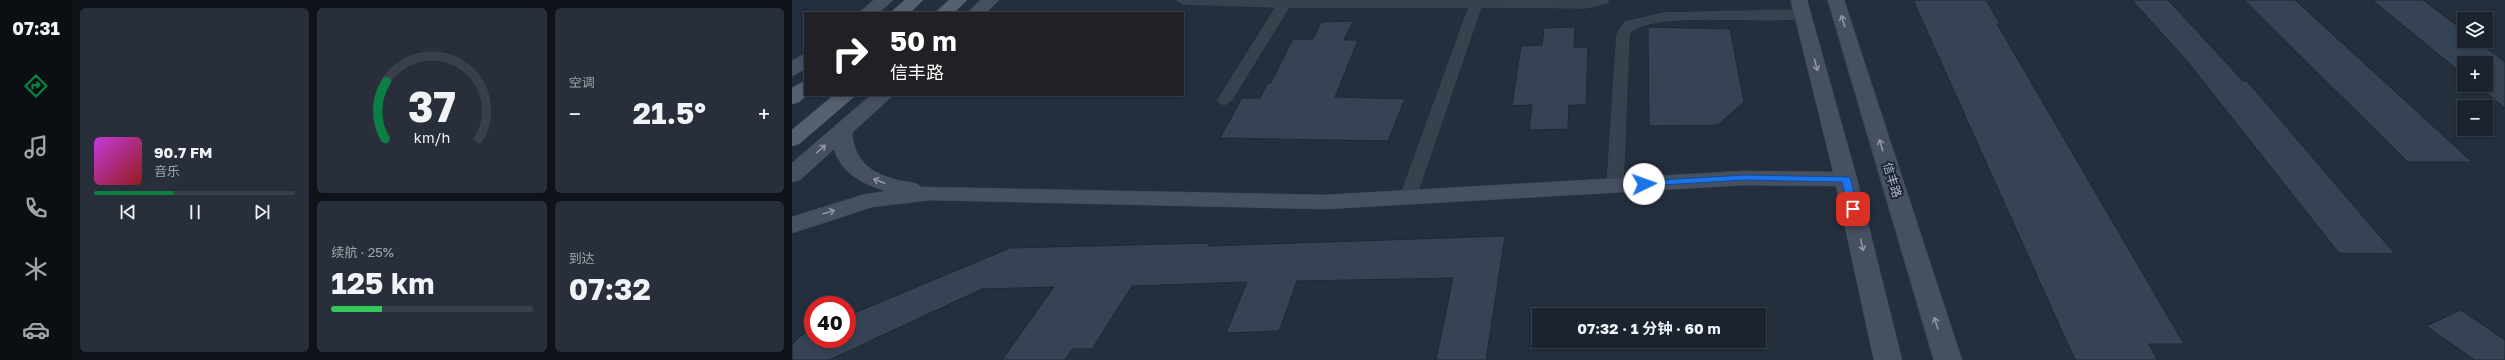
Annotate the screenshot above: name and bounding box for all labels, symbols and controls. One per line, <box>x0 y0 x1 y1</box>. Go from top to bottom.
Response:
map controls <box>2457 12 2493 136</box>
button: layers <box>2457 12 2493 48</box>
one-way arrow <box>1839 15 1846 28</box>
text: 07:31 <box>12 17 60 39</box>
text: 50 m <box>890 24 957 57</box>
icon: right <box>824 28 876 80</box>
button: + <box>2457 56 2493 92</box>
one-way arrow <box>1813 58 1820 71</box>
text: 信丰路 <box>890 61 944 83</box>
icon: directions <box>22 72 50 100</box>
text: 空调 <box>569 74 595 90</box>
text: 37 <box>408 80 456 130</box>
text: 21.5° <box>633 95 706 131</box>
text: − <box>569 100 581 127</box>
text: + <box>758 100 770 127</box>
button: − <box>2457 100 2493 136</box>
text: km/h <box>414 128 450 145</box>
icon: music <box>22 133 50 161</box>
one-way arrow <box>1877 139 1884 152</box>
text: 90.7 FM <box>154 143 212 161</box>
one-way arrow <box>816 145 826 154</box>
street label: 信丰路 <box>1880 160 1905 199</box>
text: 音乐 <box>154 163 180 179</box>
position arrow <box>1623 163 1665 205</box>
one-way arrow <box>873 177 885 185</box>
pin <box>1836 192 1870 226</box>
icon: phone <box>22 194 50 222</box>
icon: arrive <box>1842 198 1864 220</box>
icon: previous <box>117 201 139 223</box>
icon: pause <box>184 201 206 223</box>
icon: next <box>251 201 273 223</box>
one-way arrow <box>822 208 835 215</box>
one-way arrow <box>1858 238 1866 251</box>
text: 续航 · 25% <box>331 244 394 260</box>
text: 到达 <box>569 250 595 266</box>
icon: climate <box>22 255 50 283</box>
text: 125 km <box>331 265 435 301</box>
text: 07:32 <box>569 271 651 307</box>
speed limit sign: 40 <box>804 296 856 348</box>
icon: car <box>22 316 50 344</box>
one-way arrow <box>1932 316 1939 329</box>
text: 07:32 · 1 分钟 · 60 m <box>1577 319 1721 337</box>

